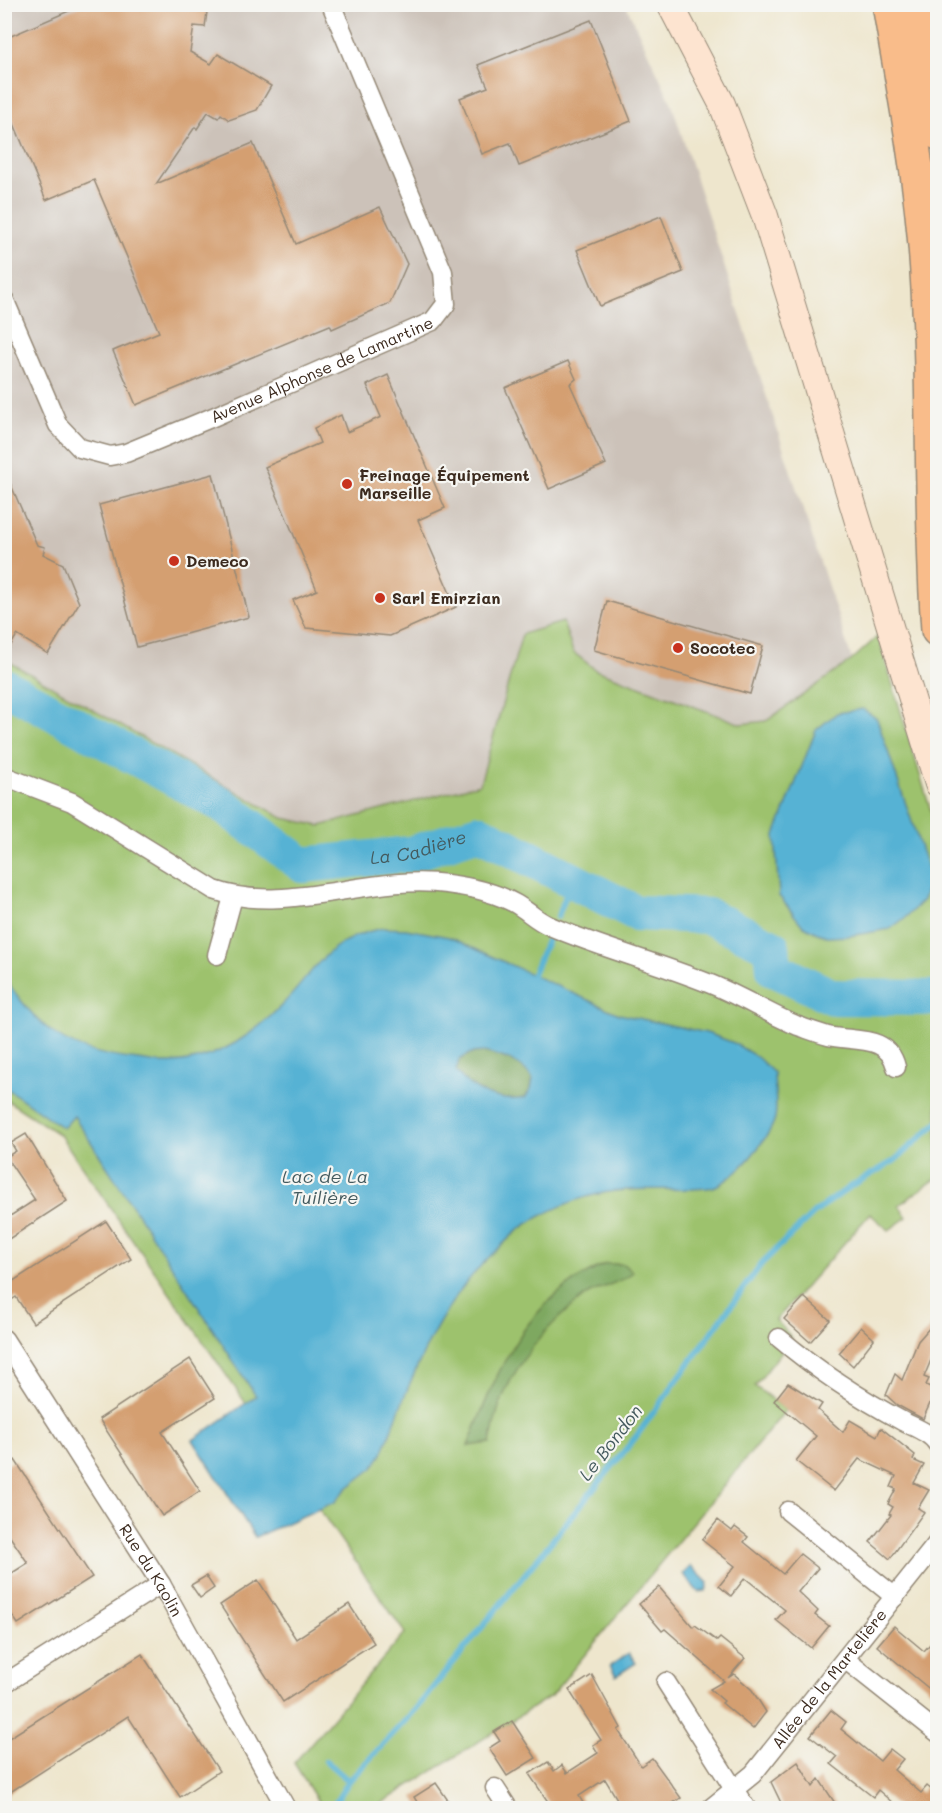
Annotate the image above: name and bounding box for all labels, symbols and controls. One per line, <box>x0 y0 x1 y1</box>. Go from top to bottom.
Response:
street label: Avenue Alphonse de Lamartine <box>207 311 436 427</box>
place label: Freinage Équipement Marseille <box>359 464 530 503</box>
marker: Freinage Équipement Marseille <box>340 477 354 491</box>
place label: Demeco <box>186 550 249 571</box>
marker: Demeco <box>167 554 181 568</box>
place label: Sarl Emirzian <box>392 587 500 608</box>
marker: Sarl Emirzian <box>373 591 387 605</box>
place label: Socotec <box>690 637 755 658</box>
marker: Socotec <box>671 641 685 655</box>
water label: La Cadière <box>369 824 469 869</box>
water label: Lac de La Tuilière <box>282 1164 368 1209</box>
water label: Le Bondon <box>573 1399 647 1485</box>
street label: Rue du Kaolin <box>115 1520 188 1620</box>
street label: Allée de la Martelière <box>767 1604 891 1752</box>

